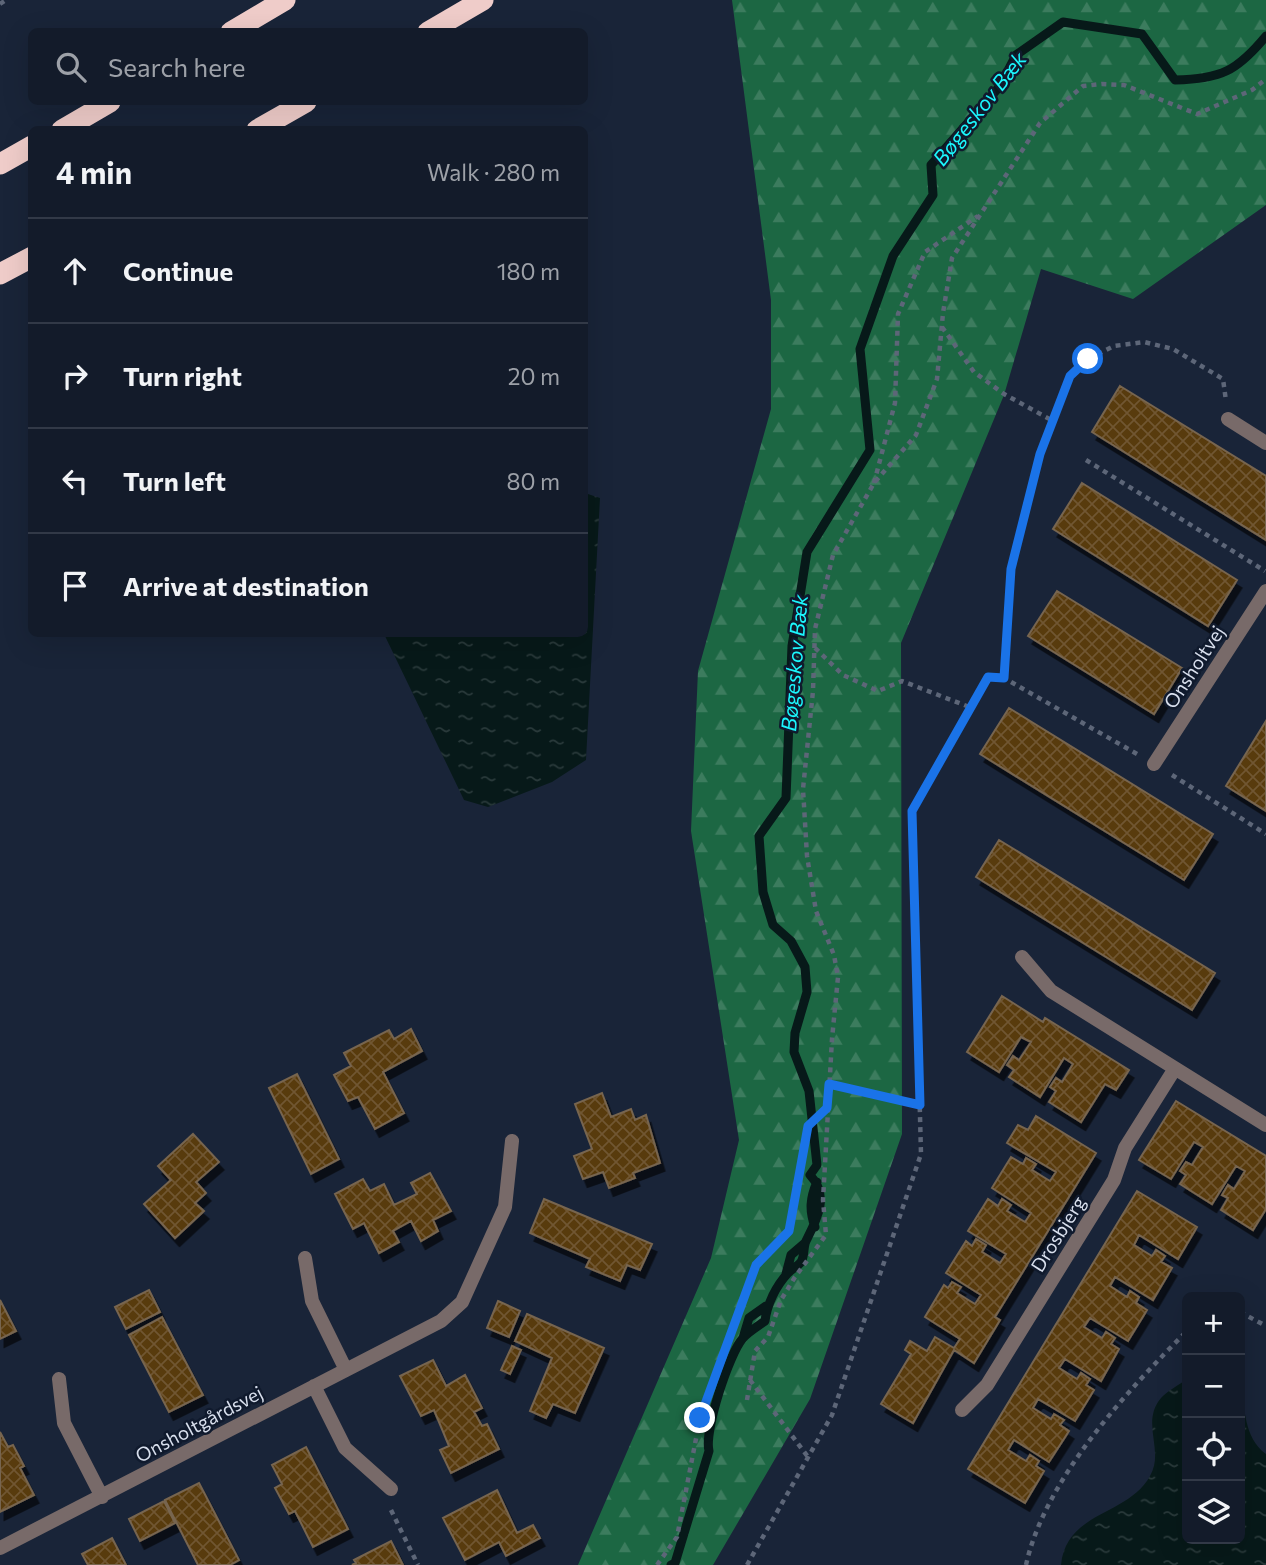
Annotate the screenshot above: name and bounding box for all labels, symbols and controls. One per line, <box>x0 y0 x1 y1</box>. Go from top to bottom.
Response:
search box <box>28 28 588 105</box>
water label: Bøgeskov Bæk <box>927 46 1031 170</box>
icon: search <box>52 48 90 86</box>
text: Search here <box>108 51 246 82</box>
text: 4 min <box>56 153 132 190</box>
text: Walk · 280 m <box>427 158 560 186</box>
icon: ahead <box>56 252 94 290</box>
text: Continue <box>123 255 233 286</box>
text: 180 m <box>497 257 560 285</box>
route start <box>1072 343 1103 374</box>
icon: right <box>56 357 94 395</box>
text: Turn right <box>123 360 242 391</box>
text: 20 m <box>508 362 560 390</box>
icon: left <box>56 462 94 500</box>
text: Turn left <box>123 465 226 496</box>
text: 80 m <box>507 467 560 495</box>
icon: arrive <box>56 567 94 605</box>
text: Arrive at destination <box>123 570 369 601</box>
water label: Bøgeskov Bæk <box>775 593 812 732</box>
street label: Onsholtvej <box>1158 621 1229 712</box>
street label: Drosbjerg <box>1025 1192 1090 1276</box>
map controls <box>1182 1292 1245 1544</box>
button: + <box>1182 1292 1245 1355</box>
button: − <box>1182 1355 1245 1418</box>
street label: Onsholtgårdsvej <box>131 1380 266 1467</box>
route end <box>684 1402 715 1433</box>
button: locate <box>1182 1418 1245 1481</box>
button: layers <box>1182 1481 1245 1544</box>

